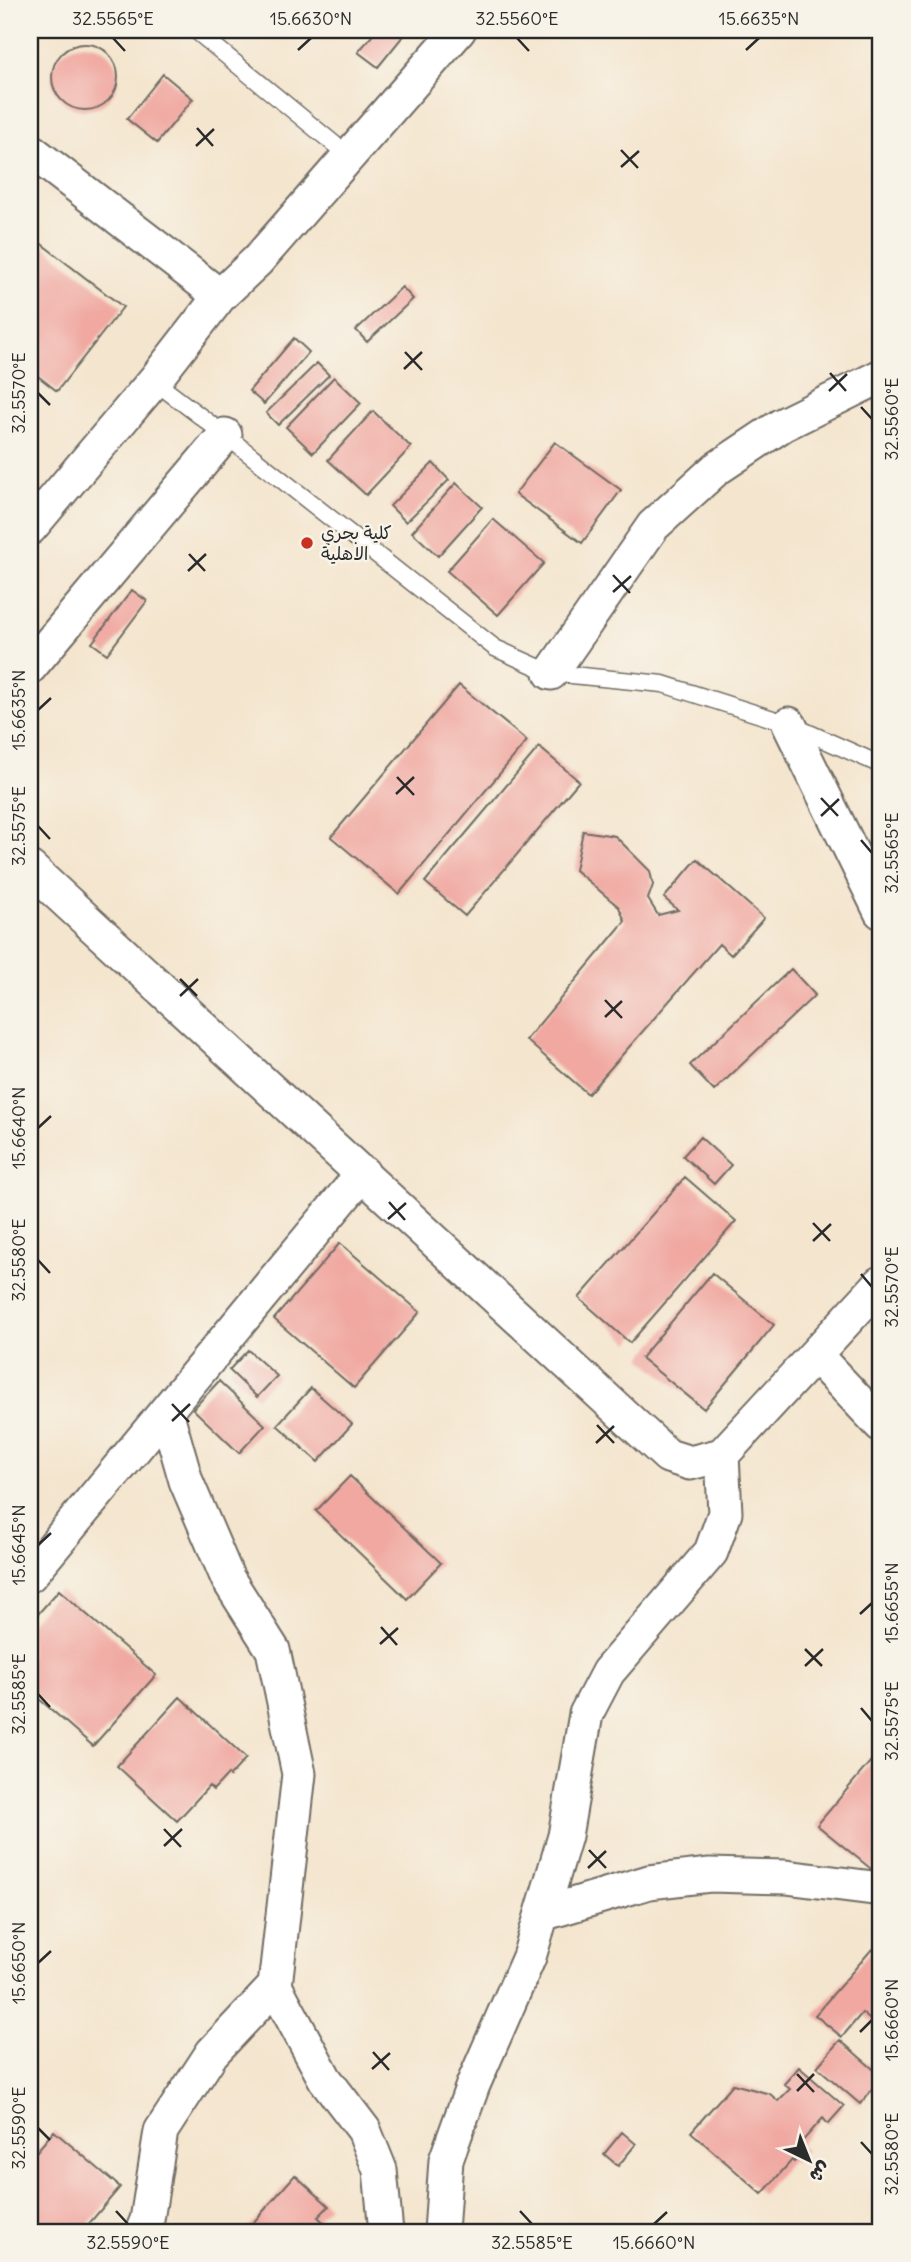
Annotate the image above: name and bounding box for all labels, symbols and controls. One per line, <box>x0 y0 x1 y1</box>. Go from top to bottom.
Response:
text: 32.5565°E <box>72 7 154 30</box>
text: 15.6630°N <box>270 7 352 30</box>
text: 32.5560°E <box>475 7 559 30</box>
text: 15.6635°N <box>718 7 800 30</box>
text: 32.5570°E <box>7 352 30 434</box>
text: 32.5560°E <box>880 377 903 461</box>
place label: كلية بحري الاهلية <box>321 521 392 565</box>
marker: كلية بحري الاهلية <box>299 535 315 551</box>
text: 15.6635°N <box>7 669 30 751</box>
text: 32.5575°E <box>7 786 30 866</box>
text: 32.5565°E <box>880 812 903 894</box>
text: 15.6640°N <box>7 1087 30 1169</box>
text: 32.5580°E <box>7 1218 30 1302</box>
text: 32.5570°E <box>880 1246 903 1328</box>
text: 15.6645°N <box>7 1504 30 1586</box>
text: 15.6655°N <box>880 1562 903 1644</box>
text: 32.5585°E <box>7 1653 30 1735</box>
text: 32.5575°E <box>880 1681 903 1761</box>
text: 15.6650°N <box>7 1922 30 2004</box>
text: 15.6660°N <box>880 1979 903 2061</box>
text: 32.5590°E <box>7 2086 30 2170</box>
text: 32.5580°E <box>880 2112 903 2196</box>
north arrow <box>774 2126 844 2196</box>
text: ش <box>805 2157 836 2188</box>
text: 32.5590°E <box>86 2231 170 2254</box>
text: 32.5585°E <box>491 2231 573 2254</box>
text: 15.6660°N <box>613 2231 695 2254</box>

